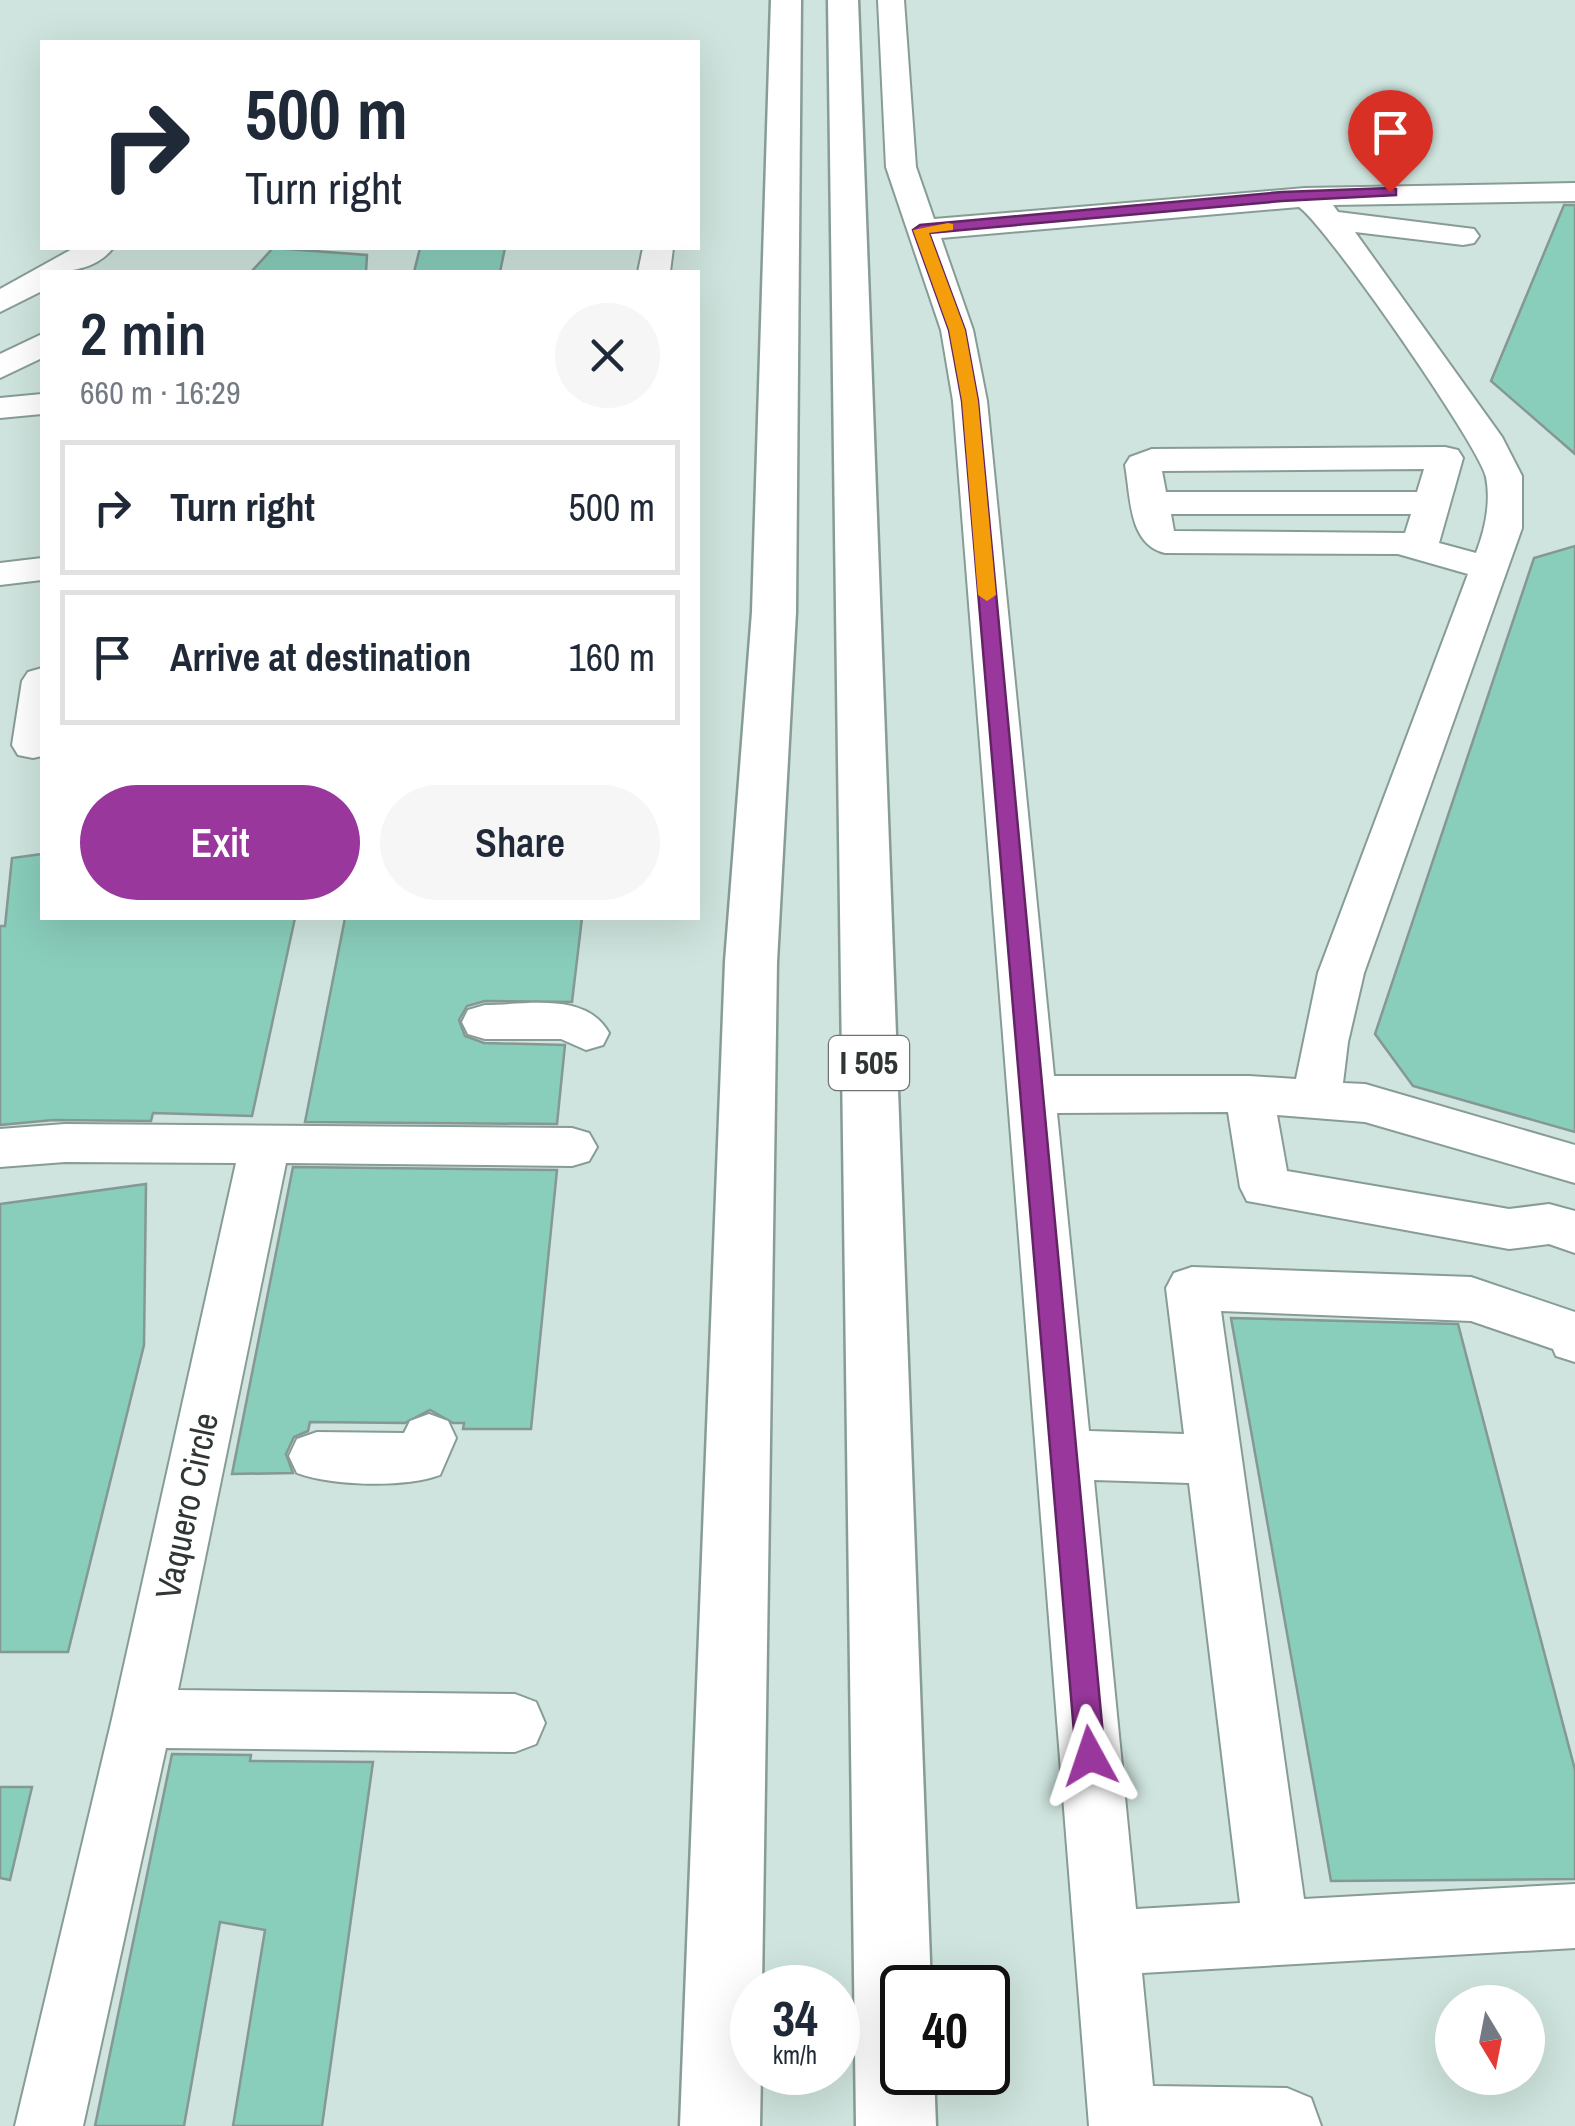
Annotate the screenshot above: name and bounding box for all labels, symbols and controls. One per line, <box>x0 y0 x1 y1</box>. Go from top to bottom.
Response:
text: 500 m <box>245 67 408 161</box>
icon: right <box>80 80 210 210</box>
pin <box>1348 90 1433 193</box>
icon: arrive <box>1363 105 1418 160</box>
text: Turn right <box>245 157 402 218</box>
text: 2 min <box>80 293 207 374</box>
button: close <box>555 303 660 408</box>
text: 660 m · 16:29 <box>80 371 240 414</box>
icon: right <box>85 480 140 535</box>
text: Turn right <box>170 482 315 533</box>
text: 500 m <box>568 482 655 533</box>
icon: arrive <box>85 630 140 685</box>
text: Arrive at destination <box>170 632 471 683</box>
text: 160 m <box>568 632 655 683</box>
button: Exit <box>80 785 360 900</box>
button: Share <box>380 785 660 900</box>
road number: I 505 <box>829 1036 909 1090</box>
street label: Vaquero Circle <box>144 1408 229 1603</box>
position arrow <box>1038 1704 1142 1808</box>
speed limit sign: 40 <box>880 1965 1010 2095</box>
text: 34 <box>772 1984 818 2052</box>
north arrow <box>1435 1985 1545 2095</box>
map controls <box>1435 1985 1545 2095</box>
text: km/h <box>773 2038 817 2072</box>

